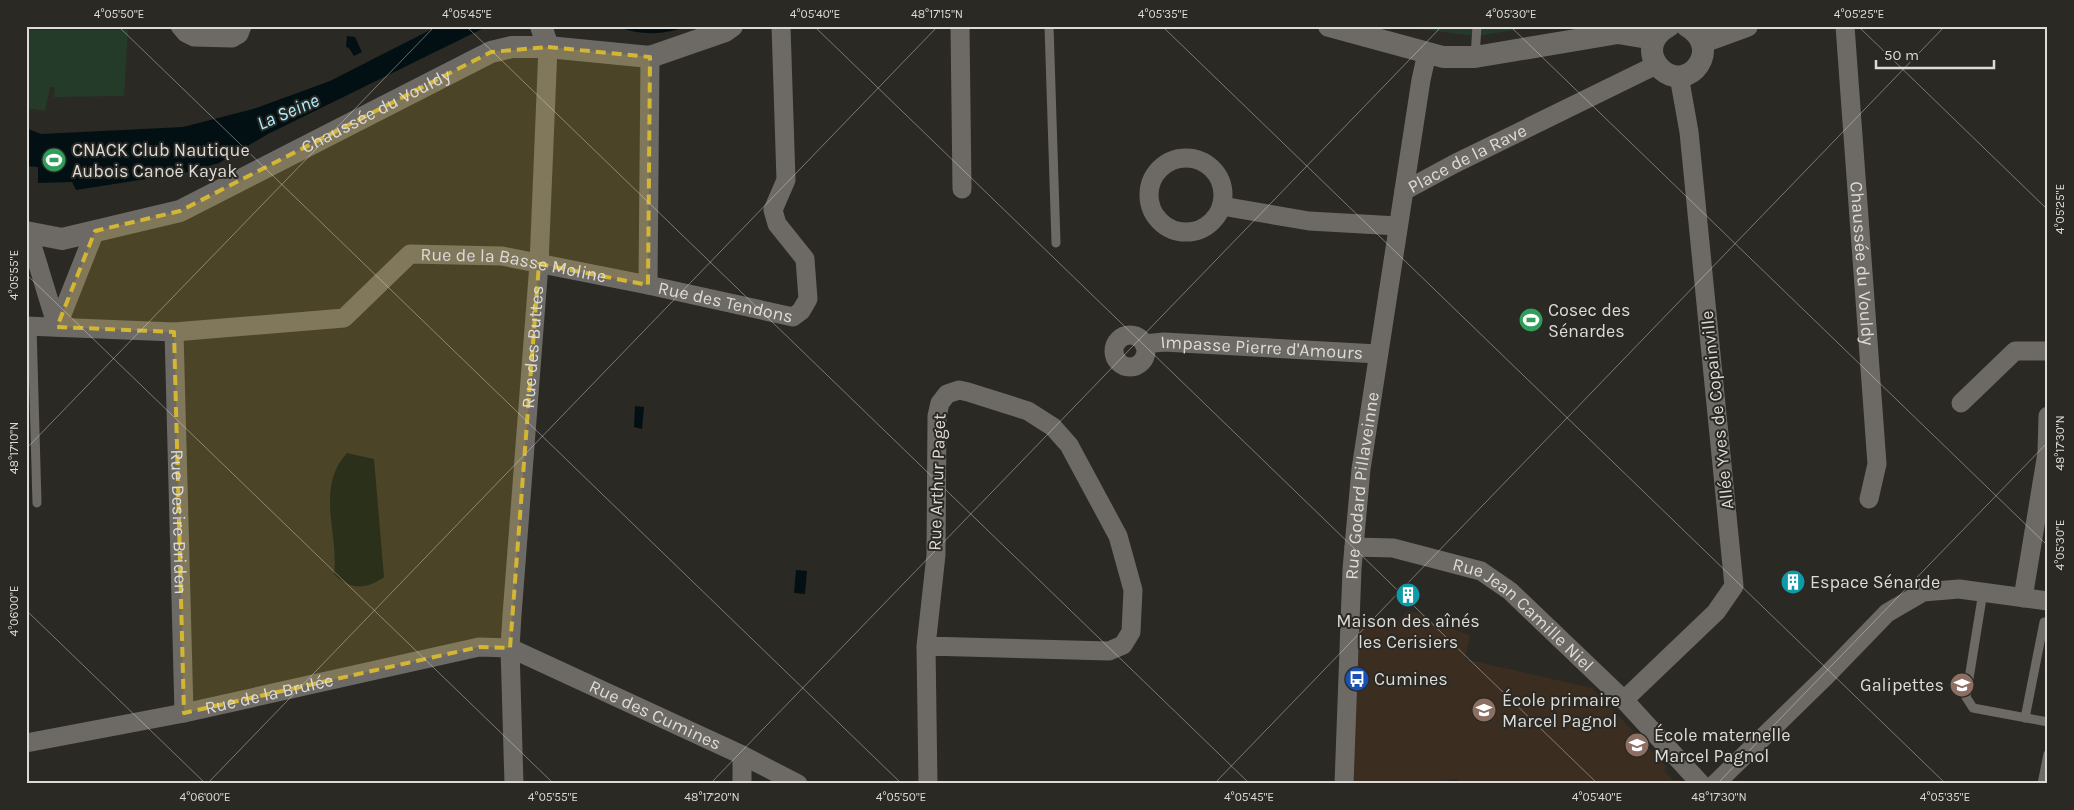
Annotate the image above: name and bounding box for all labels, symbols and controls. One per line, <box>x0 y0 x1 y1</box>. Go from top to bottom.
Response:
text: 4°05'50"E <box>94 7 144 21</box>
text: 4°05'45"E <box>442 7 492 21</box>
text: 4°05'40"E <box>790 7 840 21</box>
text: 48°17'15"N <box>911 7 963 21</box>
text: 4°05'35"E <box>1138 7 1188 21</box>
text: 4°05'30"E <box>1486 7 1536 21</box>
text: 4°05'25"E <box>1834 7 1884 21</box>
scale bar <box>1876 38 1994 70</box>
text: 50 m <box>1884 46 1919 64</box>
street label: Chaussée du Vouldy <box>298 63 455 158</box>
water label: La Seine <box>254 89 322 135</box>
street label: Place de la Rave <box>1404 119 1530 198</box>
place label: CNACK Club Nautique Aubois Canoë Kayak <box>72 139 250 182</box>
sports icon: CNACK Club Nautique Aubois Canoë Kayak <box>41 147 67 173</box>
street label: Chaussée du Vouldy <box>1845 180 1879 347</box>
text: 4°05'25"E <box>2053 184 2067 234</box>
street label: Rue de la Basse Moline <box>420 243 609 288</box>
text: 4°05'55"E <box>7 250 21 300</box>
street label: Rue des Tendons <box>656 277 795 328</box>
street label: Rue des Buttes <box>517 284 548 409</box>
place label: Cosec des Sénardes <box>1548 299 1631 342</box>
sports icon: Cosec des Sénardes <box>1518 307 1544 333</box>
street label: Allée Yves de Copainville <box>1696 310 1738 510</box>
street label: Impasse Pierre d'Amours <box>1159 331 1364 364</box>
street label: Rue Godard Pillaveinne <box>1341 390 1384 580</box>
street label: Rue Arthur Paget <box>924 413 950 551</box>
text: 48°17'30"N <box>2053 415 2067 471</box>
text: 48°17'10"N <box>7 422 21 474</box>
street label: Rue Desire Briden <box>166 449 192 595</box>
text: 4°05'30"E <box>2053 520 2067 570</box>
street label: Rue Jean Camille Niel <box>1450 553 1598 676</box>
building icon: Espace Sénarde <box>1780 569 1806 595</box>
place label: Espace Sénarde <box>1810 571 1940 593</box>
building icon: Maison des aînés les Cerisiers <box>1395 582 1421 608</box>
text: 4°06'00"E <box>7 585 21 637</box>
place label: Maison des aînés les Cerisiers <box>1336 610 1480 653</box>
bus stop icon: Cumines <box>1344 666 1370 692</box>
place label: Cumines <box>1374 668 1448 690</box>
street label: Rue de la Brulée <box>203 669 335 719</box>
school or university icon: Galipettes <box>1949 672 1975 698</box>
place label: Galipettes <box>1860 674 1944 696</box>
street label: Rue des Cumines <box>586 675 725 755</box>
place label: École primaire Marcel Pagnol <box>1502 688 1620 732</box>
school or university icon: École primaire Marcel Pagnol <box>1471 697 1497 723</box>
place label: École maternelle Marcel Pagnol <box>1654 723 1791 767</box>
school or university icon: École maternelle Marcel Pagnol <box>1624 732 1650 758</box>
text: 4°06'00"E <box>179 790 231 804</box>
text: 4°05'55"E <box>528 790 578 804</box>
text: 48°17'20"N <box>684 790 740 804</box>
text: 4°05'50"E <box>876 790 926 804</box>
text: 4°05'45"E <box>1224 790 1274 804</box>
text: 4°05'40"E <box>1572 790 1622 804</box>
text: 48°17'30"N <box>1691 790 1747 804</box>
text: 4°05'35"E <box>1920 790 1970 804</box>

